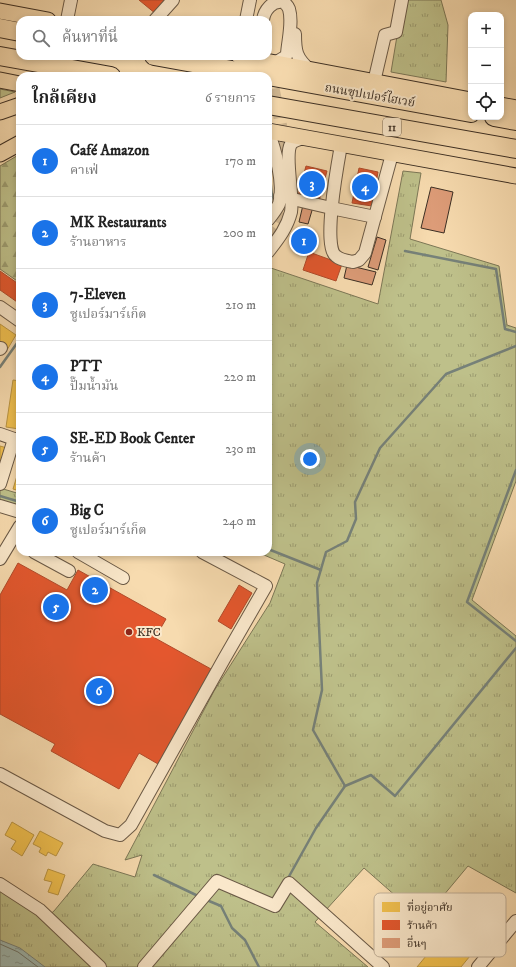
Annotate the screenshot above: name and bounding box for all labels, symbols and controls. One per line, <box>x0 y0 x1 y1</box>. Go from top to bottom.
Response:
map controls <box>468 12 504 120</box>
button: + <box>468 12 504 48</box>
search box <box>16 16 272 60</box>
icon: search <box>30 27 52 49</box>
text: ค้นหาที่นี่ <box>62 28 118 47</box>
button: − <box>468 48 504 84</box>
street label: ถนนซุปเปอร์ไฮเวย์ <box>324 78 417 111</box>
button: locate <box>468 84 504 120</box>
text: ใกล้เคียง <box>32 87 97 109</box>
text: 6 รายการ <box>205 90 256 106</box>
road number: 11 <box>383 118 401 136</box>
text: Café Amazon <box>70 141 149 160</box>
text: 1 <box>43 153 47 169</box>
text: 170 m <box>225 153 256 169</box>
text: คาเฟ่ <box>70 162 98 178</box>
pin: 3 <box>299 169 325 199</box>
pin: 4 <box>352 172 378 202</box>
text: MK Restaurants <box>70 213 167 232</box>
text: 2 <box>42 225 48 241</box>
text: 200 m <box>223 225 256 241</box>
pin: 1 <box>291 226 317 256</box>
text: ร้านอาหาร <box>70 234 126 250</box>
text: 7-Eleven <box>70 285 126 304</box>
text: 3 <box>43 297 47 313</box>
text: 210 m <box>225 297 256 313</box>
text: ซูเปอร์มาร์เก็ต <box>70 306 147 322</box>
text: PTT <box>70 357 102 376</box>
text: 4 <box>41 369 49 385</box>
text: 220 m <box>224 369 256 385</box>
text: ปั๊มน้ำมัน <box>70 378 118 394</box>
text: SE-ED Book Center <box>70 429 195 448</box>
text: 5 <box>42 441 48 457</box>
text: 230 m <box>225 441 256 457</box>
your location <box>300 449 320 469</box>
text: ร้านค้า <box>70 450 106 466</box>
text: Big C <box>70 501 104 520</box>
text: 6 <box>42 513 48 529</box>
text: 240 m <box>223 513 256 529</box>
text: ซูเปอร์มาร์เก็ต <box>70 522 147 538</box>
pin: 2 <box>82 575 108 605</box>
pin: 5 <box>43 592 69 622</box>
place label: KFC <box>137 625 161 640</box>
marker: KFC <box>124 627 134 637</box>
pin: 6 <box>86 676 112 706</box>
legend <box>374 893 506 957</box>
text: ที่อยู่อาศัย <box>407 899 453 915</box>
text: ร้านค้า <box>407 919 438 933</box>
text: อื่นๆ <box>407 935 426 951</box>

